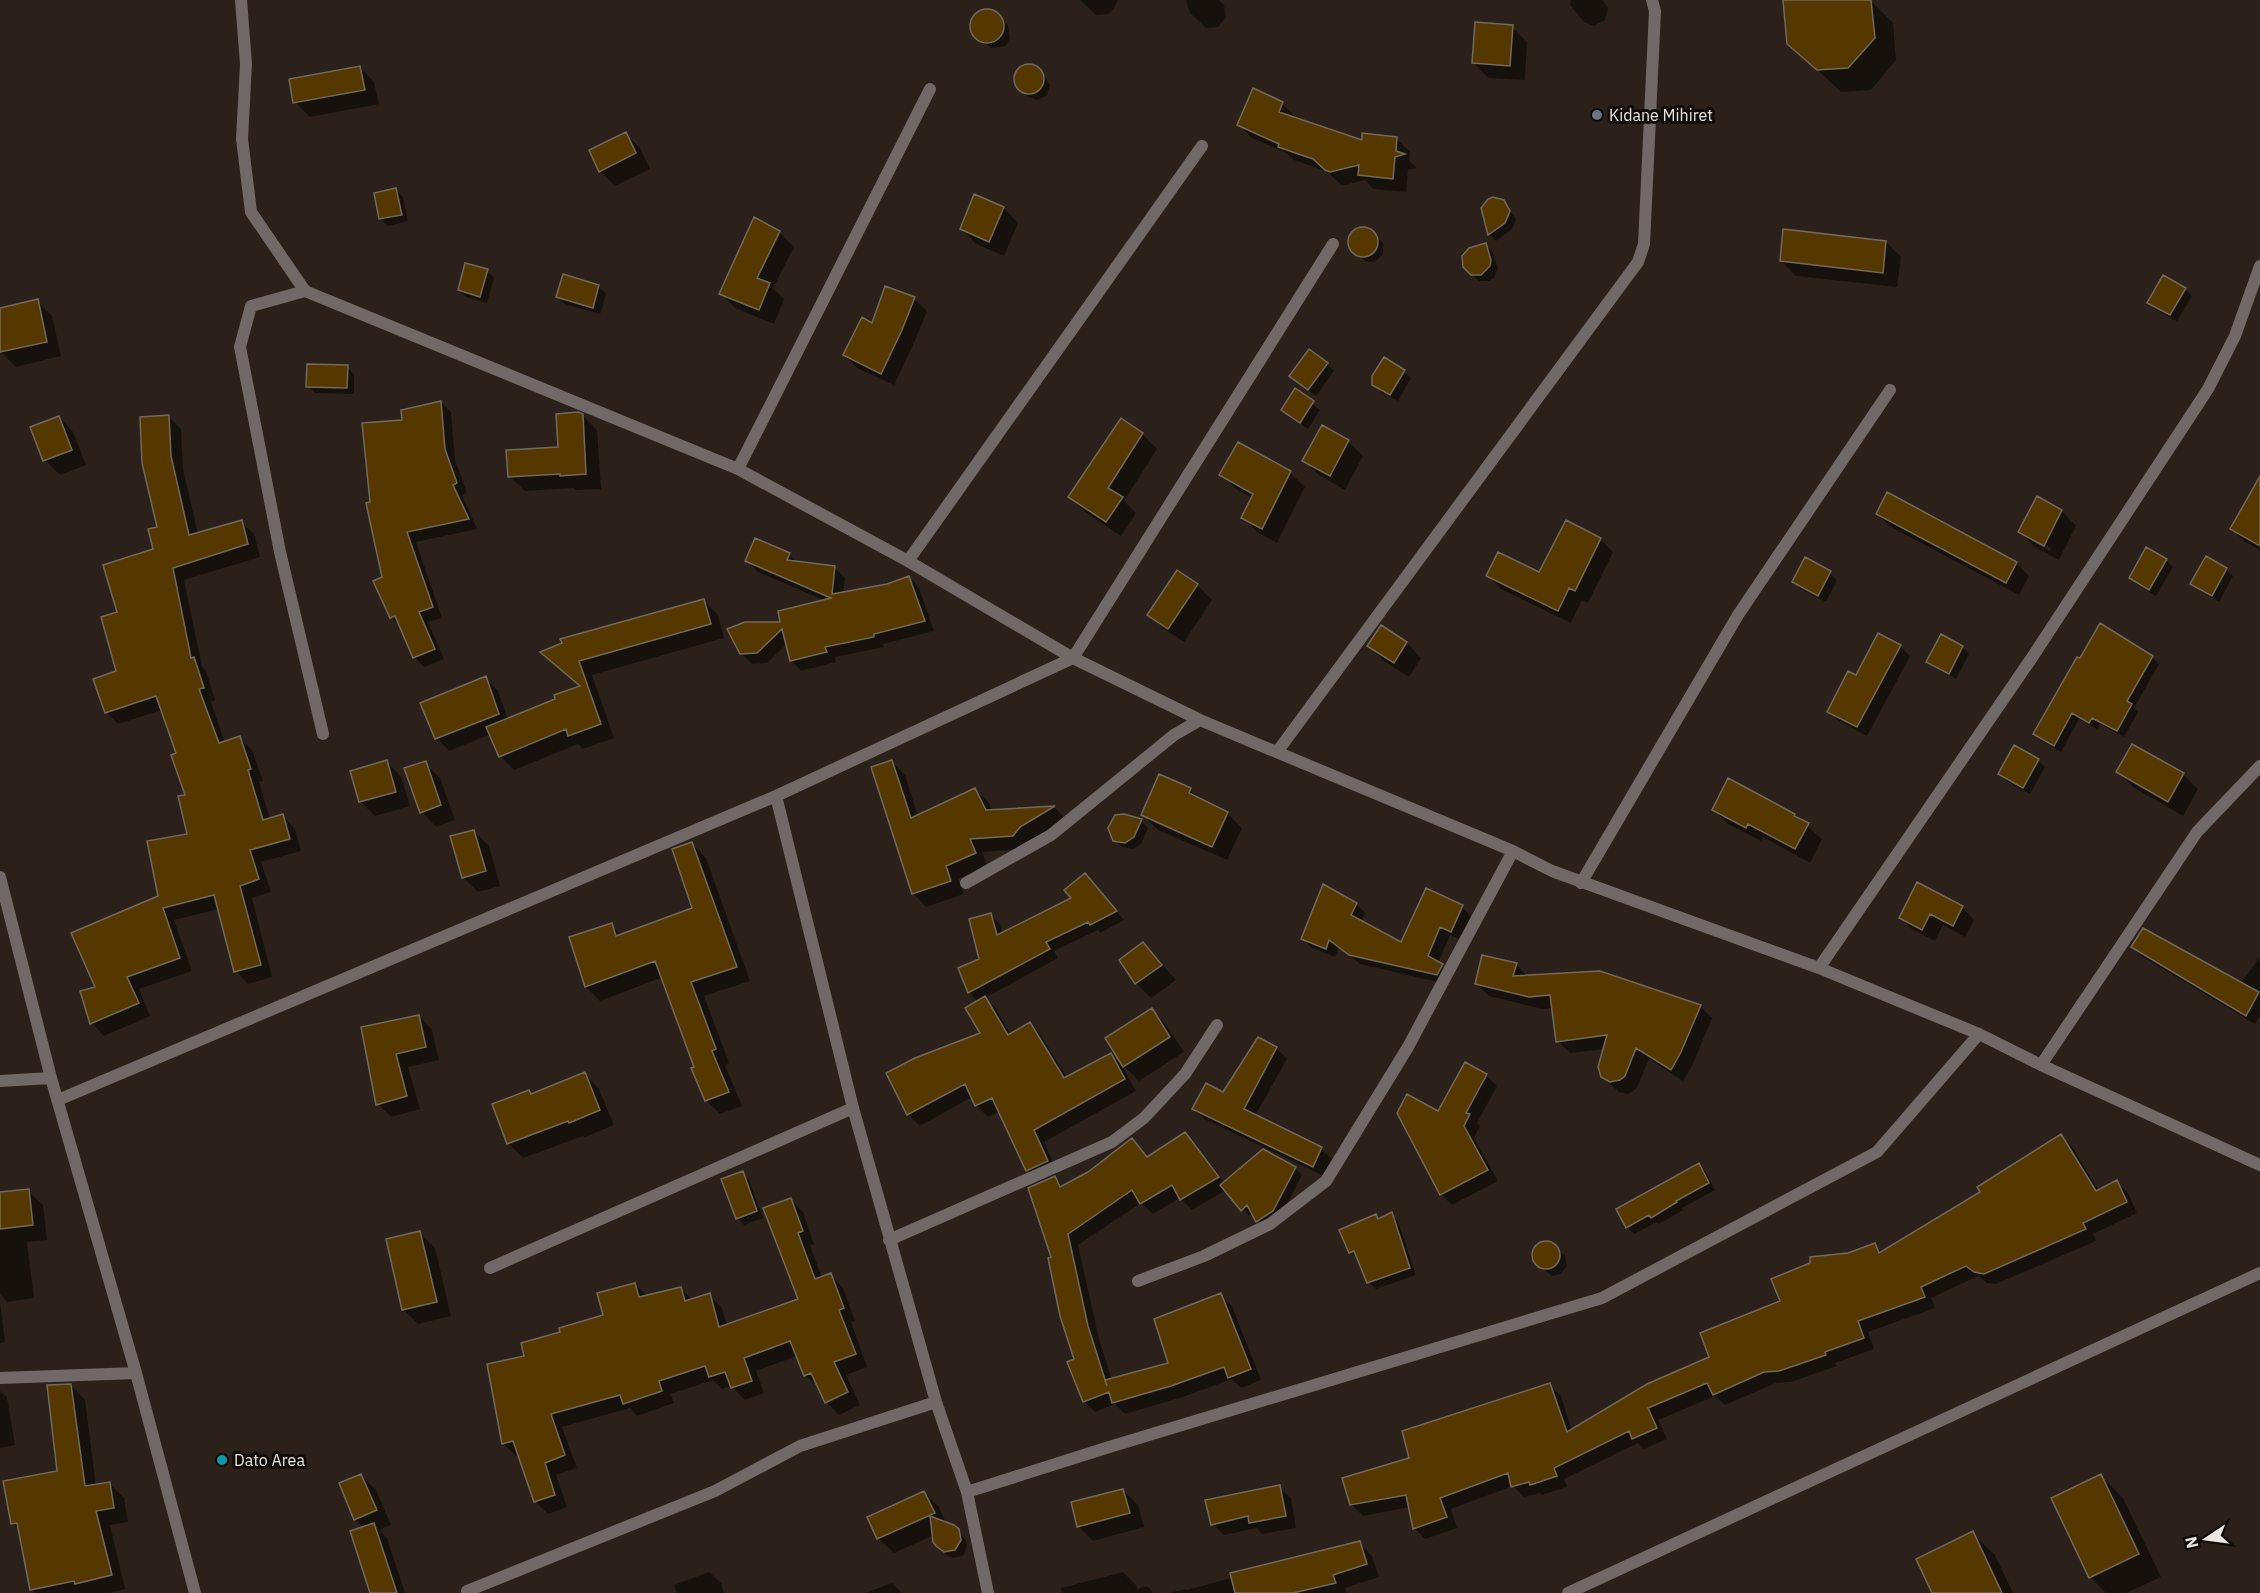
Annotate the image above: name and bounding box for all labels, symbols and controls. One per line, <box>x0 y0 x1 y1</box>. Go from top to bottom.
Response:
place label: Kidane Mihiret <box>1609 105 1713 125</box>
marker: Kidane Mihiret <box>1590 108 1604 122</box>
place label: Dato Area <box>234 1450 305 1470</box>
marker: Dato Area <box>215 1453 229 1467</box>
north arrow <box>2176 1509 2236 1569</box>
text: N <box>2180 1534 2202 1550</box>

